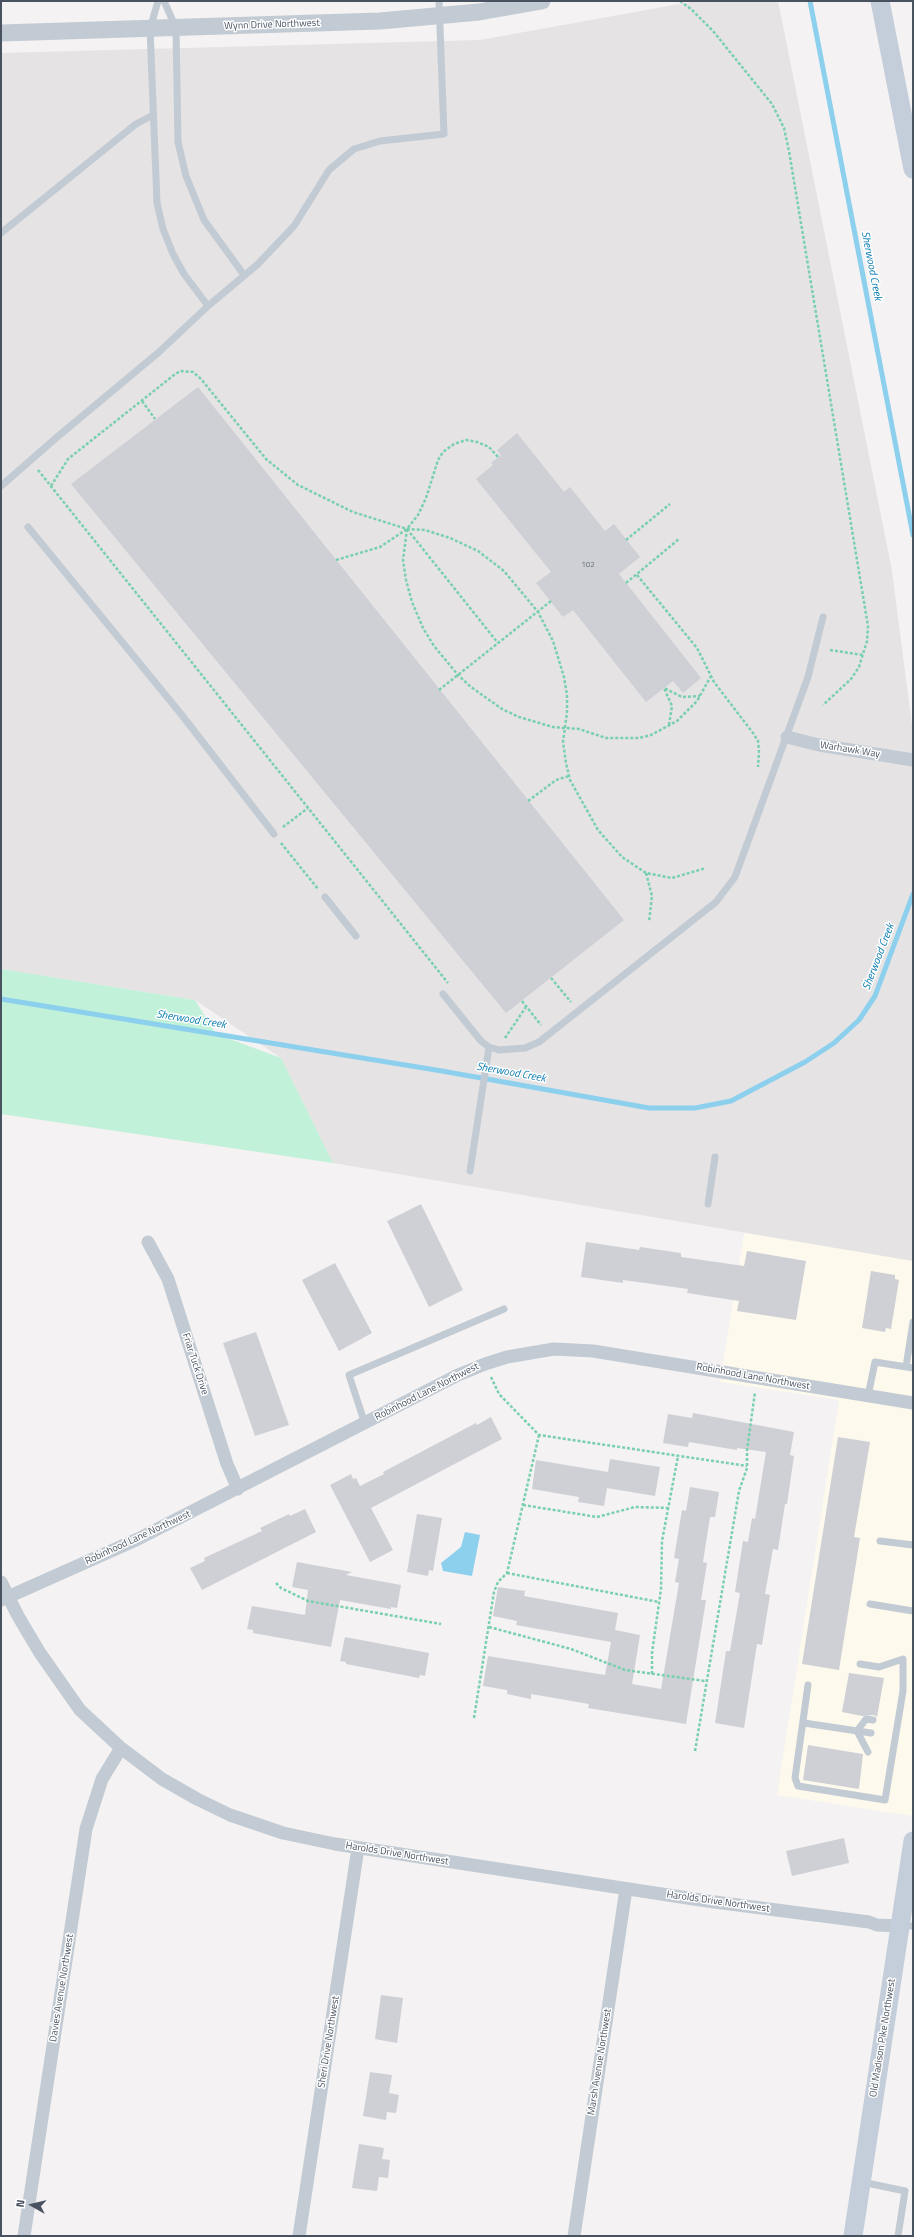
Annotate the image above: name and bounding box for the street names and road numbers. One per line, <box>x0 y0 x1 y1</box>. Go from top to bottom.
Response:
street label: Wynn Drive Northwest <box>224 17 320 33</box>
street label: Warhawk Way <box>819 739 881 761</box>
street label: Friar Tuck Drive <box>179 1332 211 1396</box>
street label: Robinhood Lane Northwest <box>373 1361 481 1423</box>
street label: Robinhood Lane Northwest <box>695 1361 811 1393</box>
street label: Robinhood Lane Northwest <box>83 1508 193 1568</box>
street label: Harolds Drive Northwest <box>345 1840 449 1868</box>
street label: Harolds Drive Northwest <box>666 1889 770 1915</box>
street label: Davies Avenue Northwest <box>48 1933 76 2043</box>
street label: Old Madison Pike Northwest <box>868 1978 898 2098</box>
street label: Sheri Drive Northwest <box>316 1995 342 2089</box>
street label: Marsh Avenue Northwest <box>586 2008 614 2116</box>

